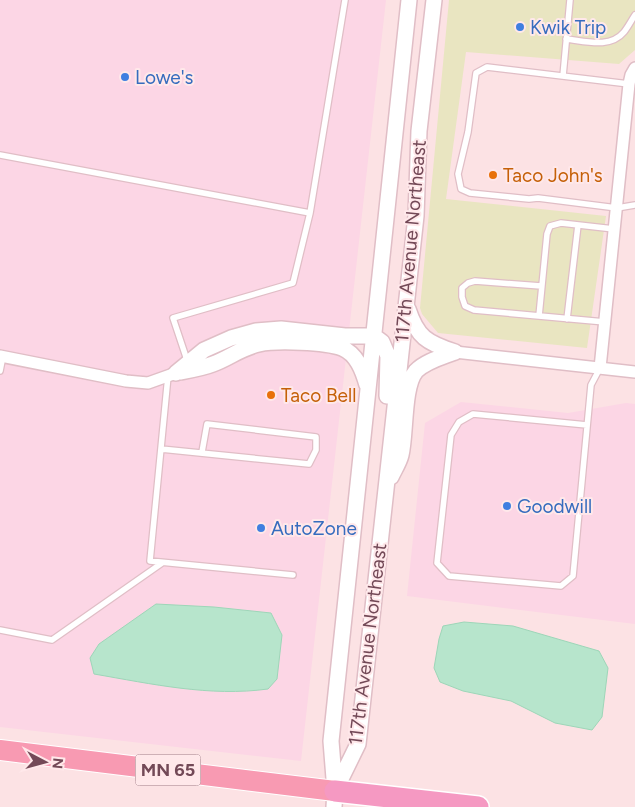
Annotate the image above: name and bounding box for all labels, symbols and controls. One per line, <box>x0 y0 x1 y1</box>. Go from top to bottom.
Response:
place label: Kwik Trip <box>530 16 606 39</box>
marker: Kwik Trip <box>514 21 526 33</box>
place label: Lowe's <box>135 66 193 89</box>
marker: Lowe's <box>119 71 131 83</box>
street label: 117th Avenue Northeast <box>390 139 431 343</box>
place label: Taco John's <box>503 164 603 187</box>
marker: Taco John's <box>487 169 499 181</box>
place label: Taco Bell <box>281 384 356 407</box>
marker: Taco Bell <box>265 389 277 401</box>
place label: Goodwill <box>517 495 592 518</box>
marker: Goodwill <box>501 500 513 512</box>
place label: AutoZone <box>271 517 357 540</box>
marker: AutoZone <box>255 522 267 534</box>
street label: 117th Avenue Northeast <box>344 542 391 746</box>
north arrow <box>20 737 70 787</box>
road number: MN 65 <box>136 754 200 786</box>
text: N <box>48 757 66 770</box>

